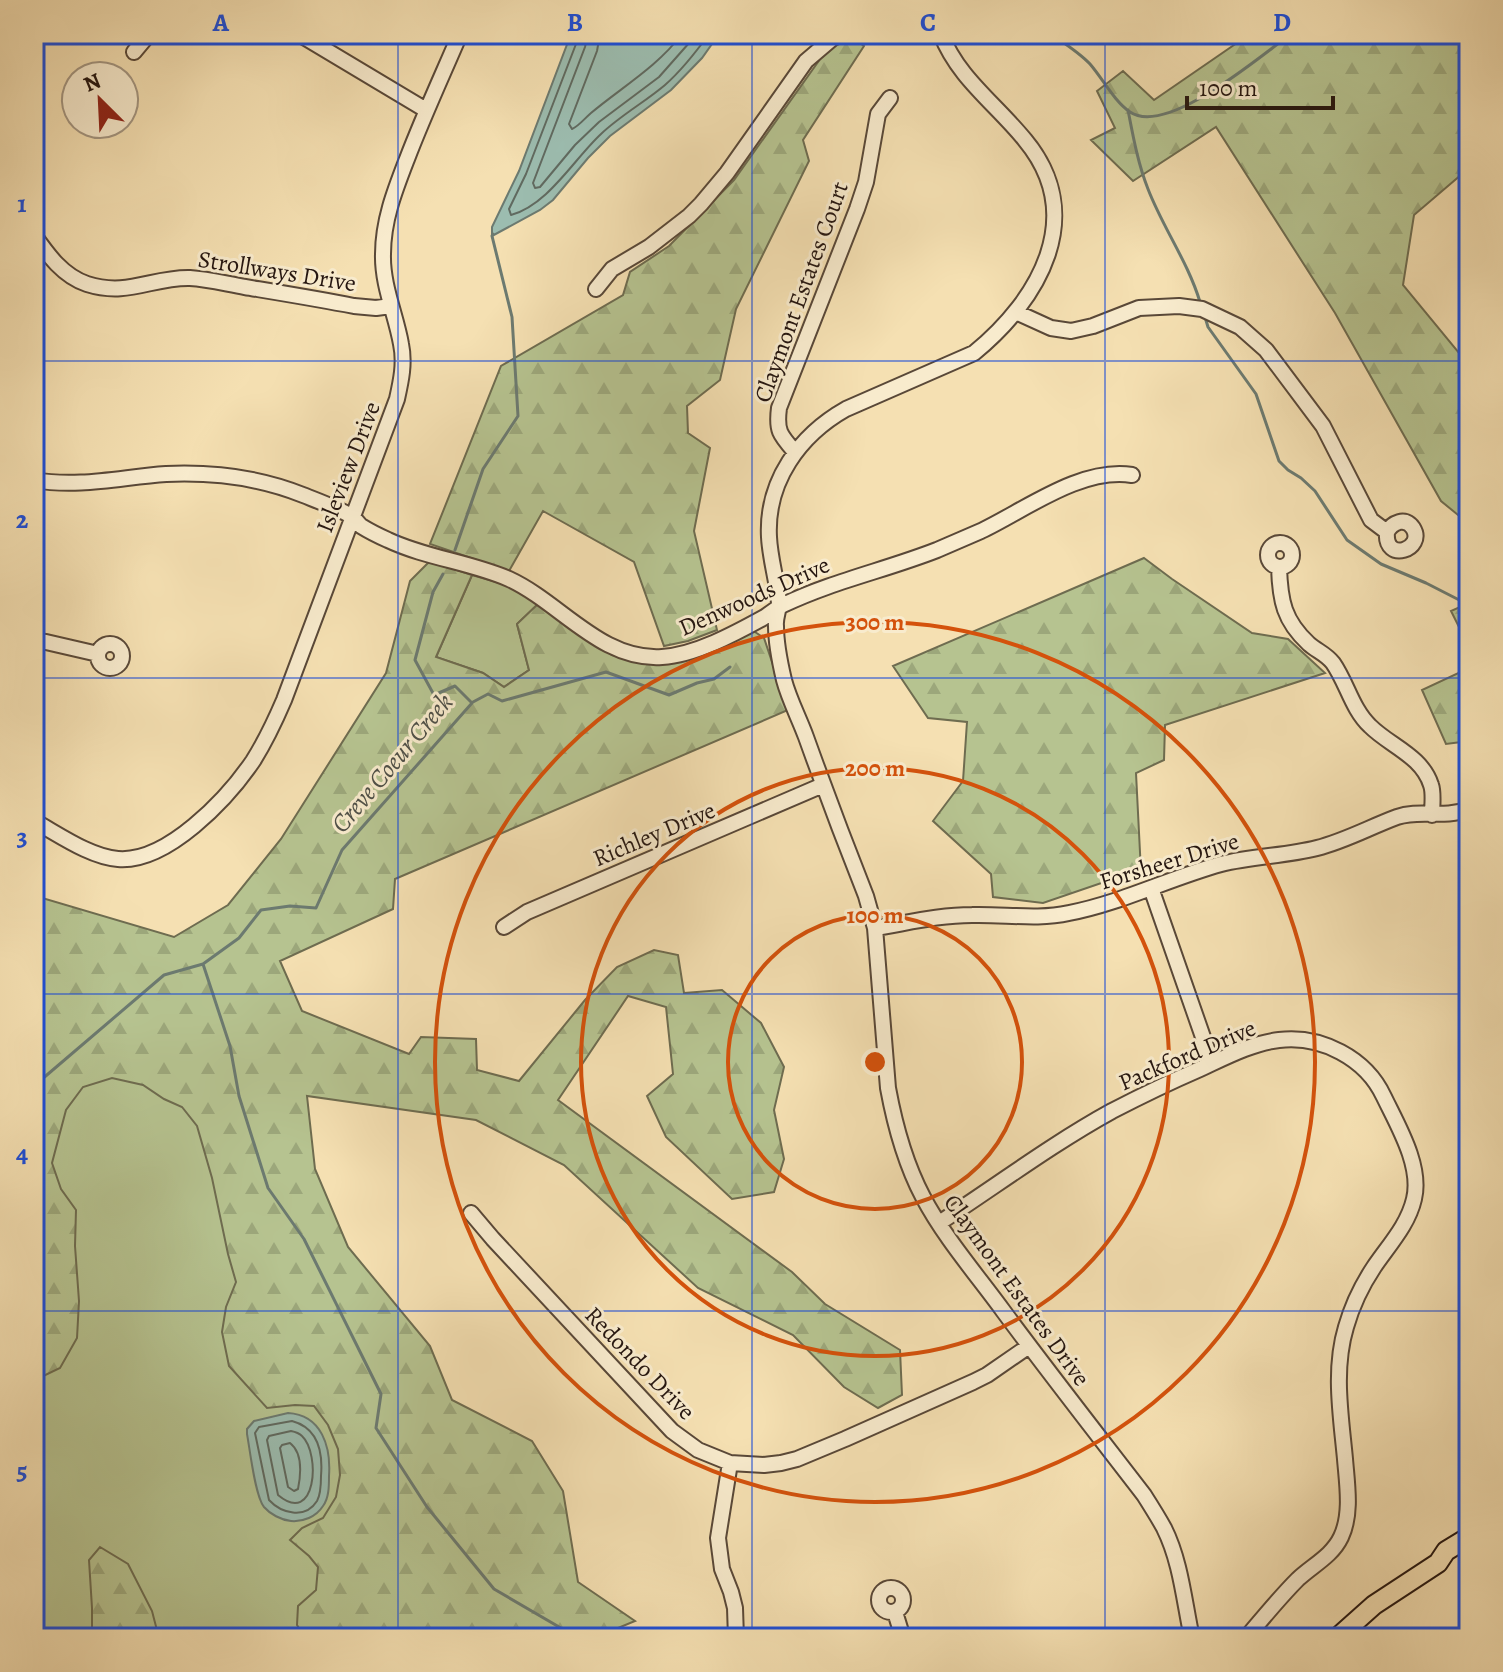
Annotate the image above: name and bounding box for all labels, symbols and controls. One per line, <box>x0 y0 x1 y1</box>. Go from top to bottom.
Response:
text: A <box>212 5 230 40</box>
text: B <box>567 5 583 40</box>
text: C <box>920 5 936 40</box>
text: D <box>1273 5 1291 40</box>
north arrow <box>60 60 140 140</box>
scale bar <box>1187 60 1333 110</box>
text: N <box>79 66 106 100</box>
text: 100 m <box>1199 72 1258 104</box>
street label: Claymont Estates Court <box>746 177 856 407</box>
text: 1 <box>17 186 27 221</box>
street label: Strollways Drive <box>196 243 358 299</box>
street label: Isleview Drive <box>308 397 388 537</box>
text: 2 <box>16 502 29 537</box>
street label: Denwoods Drive <box>674 548 834 644</box>
text: 300 m <box>846 606 904 638</box>
water label: Creve Coeur Creek <box>323 686 461 840</box>
text: 200 m <box>845 752 905 784</box>
street label: Richley Drive <box>588 794 720 874</box>
text: 3 <box>16 819 28 854</box>
street label: Forsheer Drive <box>1095 825 1243 897</box>
text: 100 m <box>846 899 904 931</box>
street label: Packford Drive <box>1114 1012 1260 1098</box>
centre of rings <box>861 1048 889 1076</box>
text: 4 <box>16 1136 28 1171</box>
street label: Claymont Estates Drive <box>936 1188 1098 1392</box>
street label: Redondo Drive <box>578 1299 702 1427</box>
text: 5 <box>16 1453 28 1488</box>

